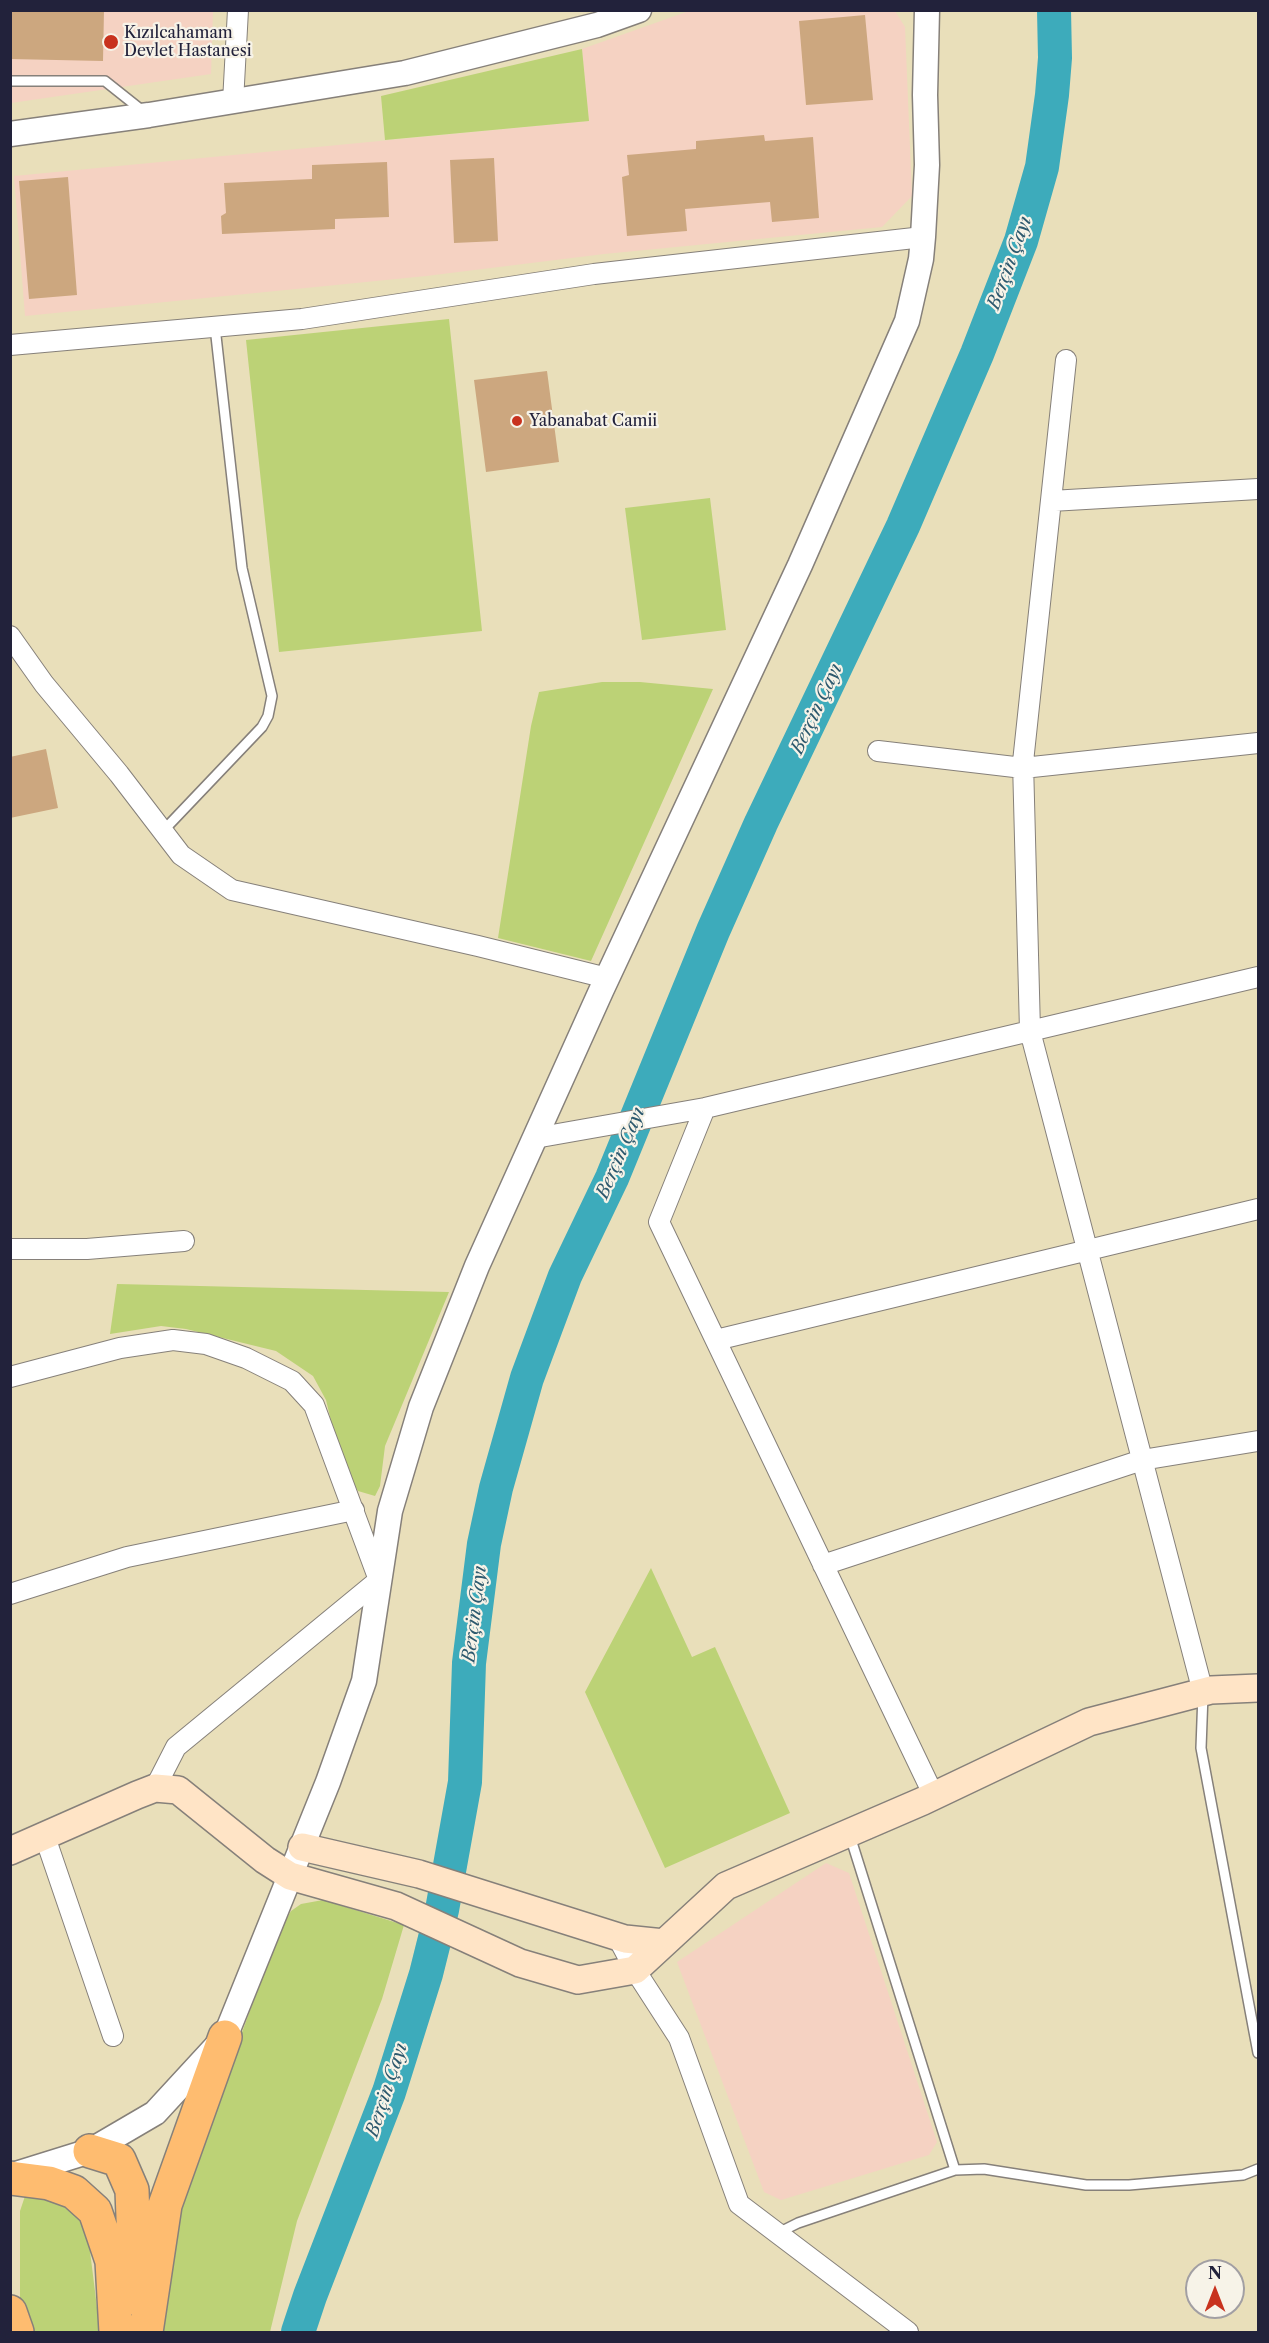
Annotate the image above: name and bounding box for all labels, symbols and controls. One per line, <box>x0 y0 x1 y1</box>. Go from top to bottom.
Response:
place label: Kızılcahamam Devlet Hastanesi <box>124 23 252 61</box>
marker: Kızılcahamam Devlet Hastanesi <box>102 33 120 51</box>
water label: Berçin Çayı <box>983 214 1037 312</box>
place label: Yabanabat Camii <box>529 411 657 431</box>
marker: Yabanabat Camii <box>510 414 524 428</box>
water label: Berçin Çayı <box>787 660 847 758</box>
water label: Berçin Çayı <box>592 1104 650 1202</box>
water label: Berçin Çayı <box>458 1564 492 1664</box>
water label: Berçin Çayı <box>362 2040 412 2140</box>
north arrow <box>1185 2259 1245 2319</box>
text: N <box>1208 2263 1222 2283</box>

